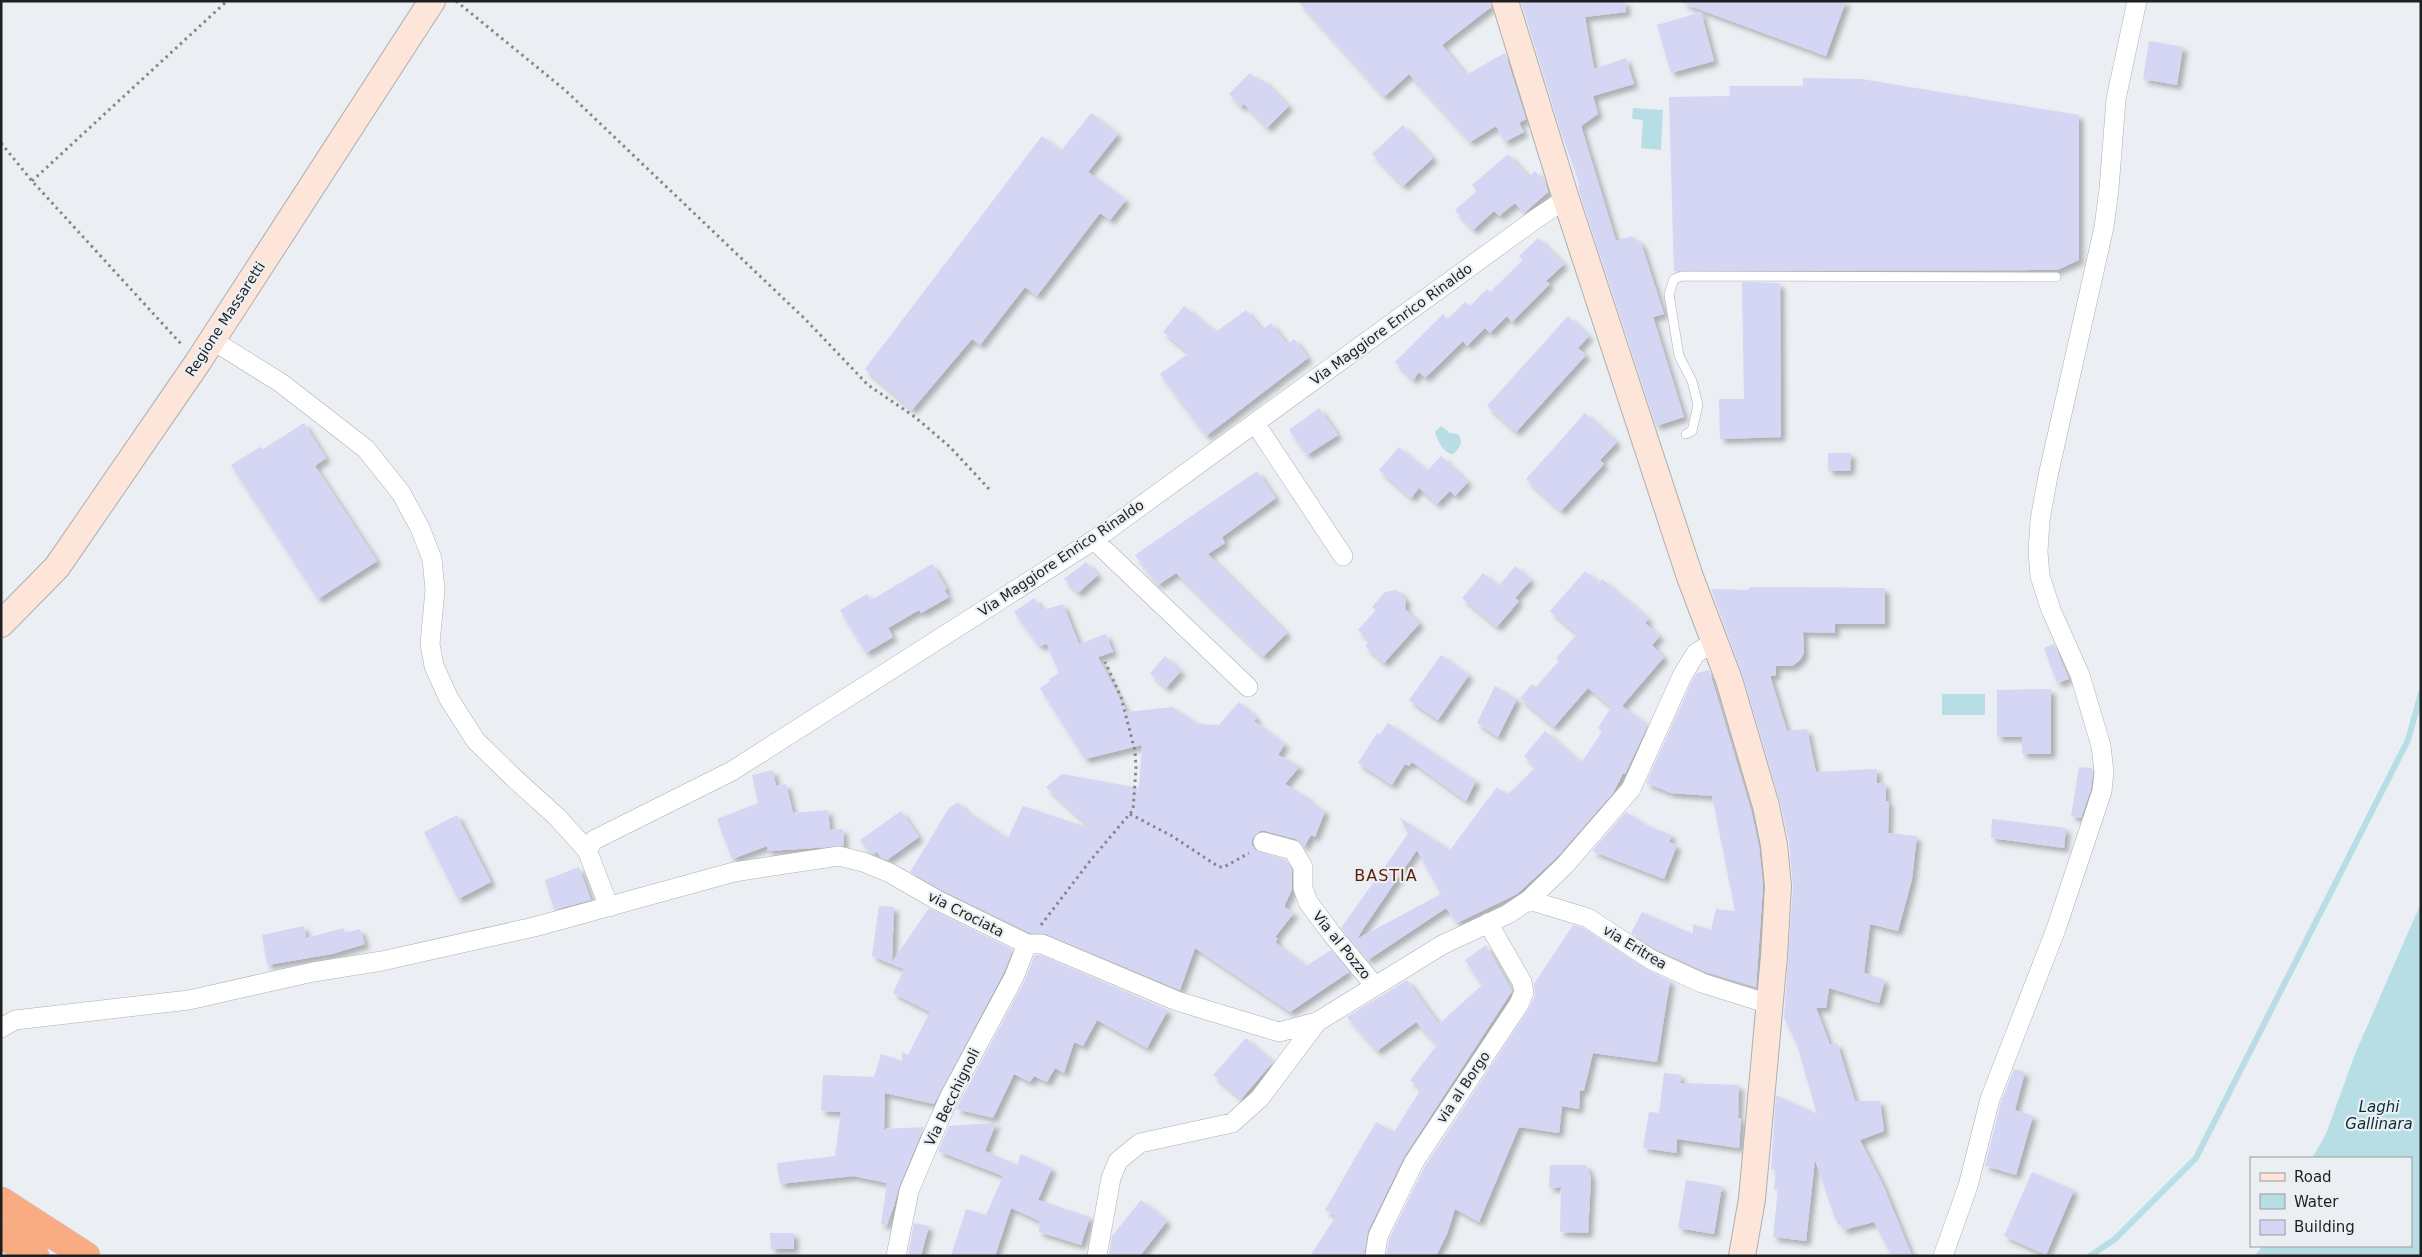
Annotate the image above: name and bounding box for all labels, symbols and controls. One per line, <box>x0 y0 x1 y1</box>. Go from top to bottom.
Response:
street label: Regione Massaretti <box>182 259 268 379</box>
street label: Via Maggiore Enrico Rinaldo <box>1307 260 1475 388</box>
street label: Via Maggiore Enrico Rinaldo <box>975 497 1147 619</box>
district label: BASTIA <box>1354 866 1418 885</box>
street label: via Crociata <box>925 888 1007 940</box>
street label: Via al Pozzo <box>1310 908 1374 982</box>
street label: via Eritrea <box>1600 922 1670 972</box>
street label: Via Becchignoli <box>921 1046 983 1148</box>
street label: via al Borgo <box>1433 1048 1493 1126</box>
water label: Laghi Gallinara <box>2345 1098 2413 1133</box>
legend <box>2250 1157 2412 1247</box>
text: Road <box>2294 1168 2332 1186</box>
text: Water <box>2294 1193 2339 1211</box>
text: Building <box>2294 1218 2355 1236</box>

